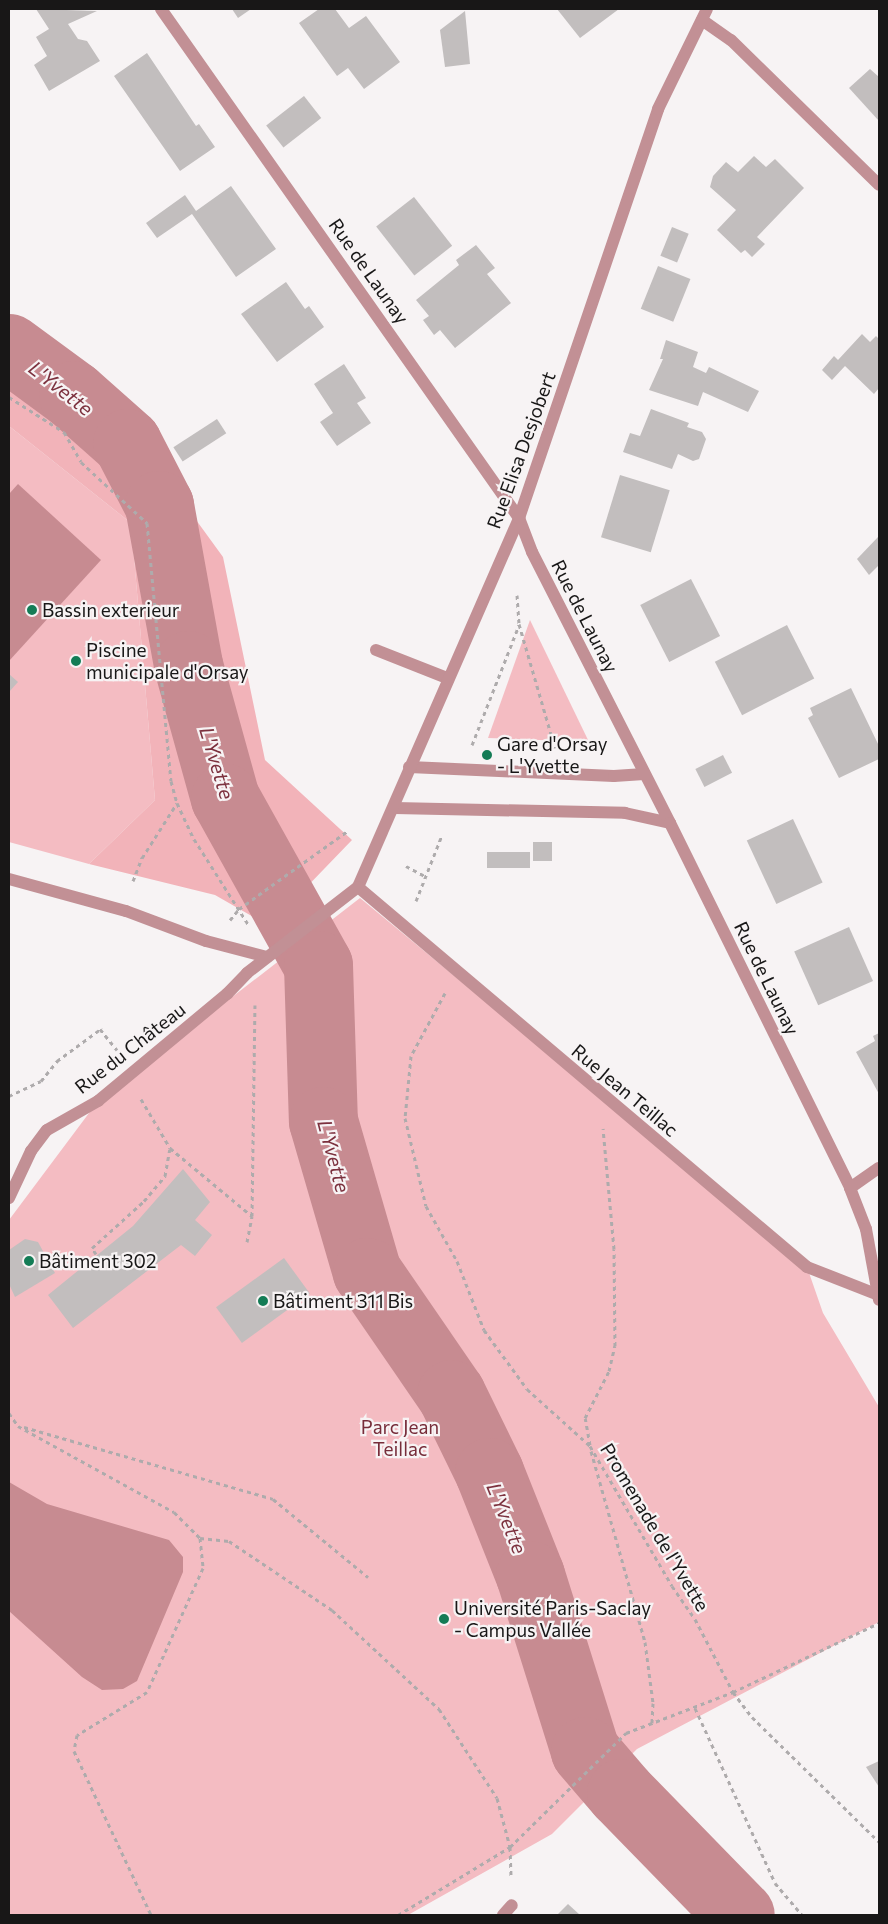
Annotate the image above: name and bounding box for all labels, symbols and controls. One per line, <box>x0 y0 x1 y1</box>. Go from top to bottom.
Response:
street label: Rue de Launay <box>324 214 414 328</box>
water label: L'Yvette <box>24 356 98 420</box>
street label: Rue Elisa Desjobert <box>482 368 560 532</box>
street label: Rue de Launay <box>547 556 623 676</box>
place label: Bassin exterieur <box>42 599 179 621</box>
marker: Bassin exterieur <box>26 604 38 616</box>
place label: Piscine municipale d'Orsay <box>86 639 249 683</box>
marker: Piscine municipale d'Orsay <box>70 655 82 667</box>
water label: L'Yvette <box>195 724 239 802</box>
place label: Gare d'Orsay - L'Yvette <box>497 733 608 777</box>
marker: Gare d'Orsay - L'Yvette <box>481 749 493 761</box>
street label: Rue de Launay <box>730 918 804 1038</box>
street label: Rue du Château <box>70 998 190 1098</box>
street label: Rue Jean Teillac <box>567 1039 683 1141</box>
water label: L'Yvette <box>313 1117 355 1195</box>
place label: Bâtiment 302 <box>39 1250 156 1272</box>
marker: Bâtiment 302 <box>23 1255 35 1267</box>
place label: Bâtiment 311 Bis <box>273 1290 413 1312</box>
marker: Bâtiment 311 Bis <box>257 1295 269 1307</box>
park label: Parc Jean Teillac <box>361 1416 439 1460</box>
street label: Promenade de l'Yvette <box>596 1439 714 1615</box>
water label: L'Yvette <box>482 1479 532 1557</box>
place label: Université Paris-Saclay - Campus Vallée <box>454 1597 651 1641</box>
marker: Université Paris-Saclay - Campus Vallée <box>438 1613 450 1625</box>

